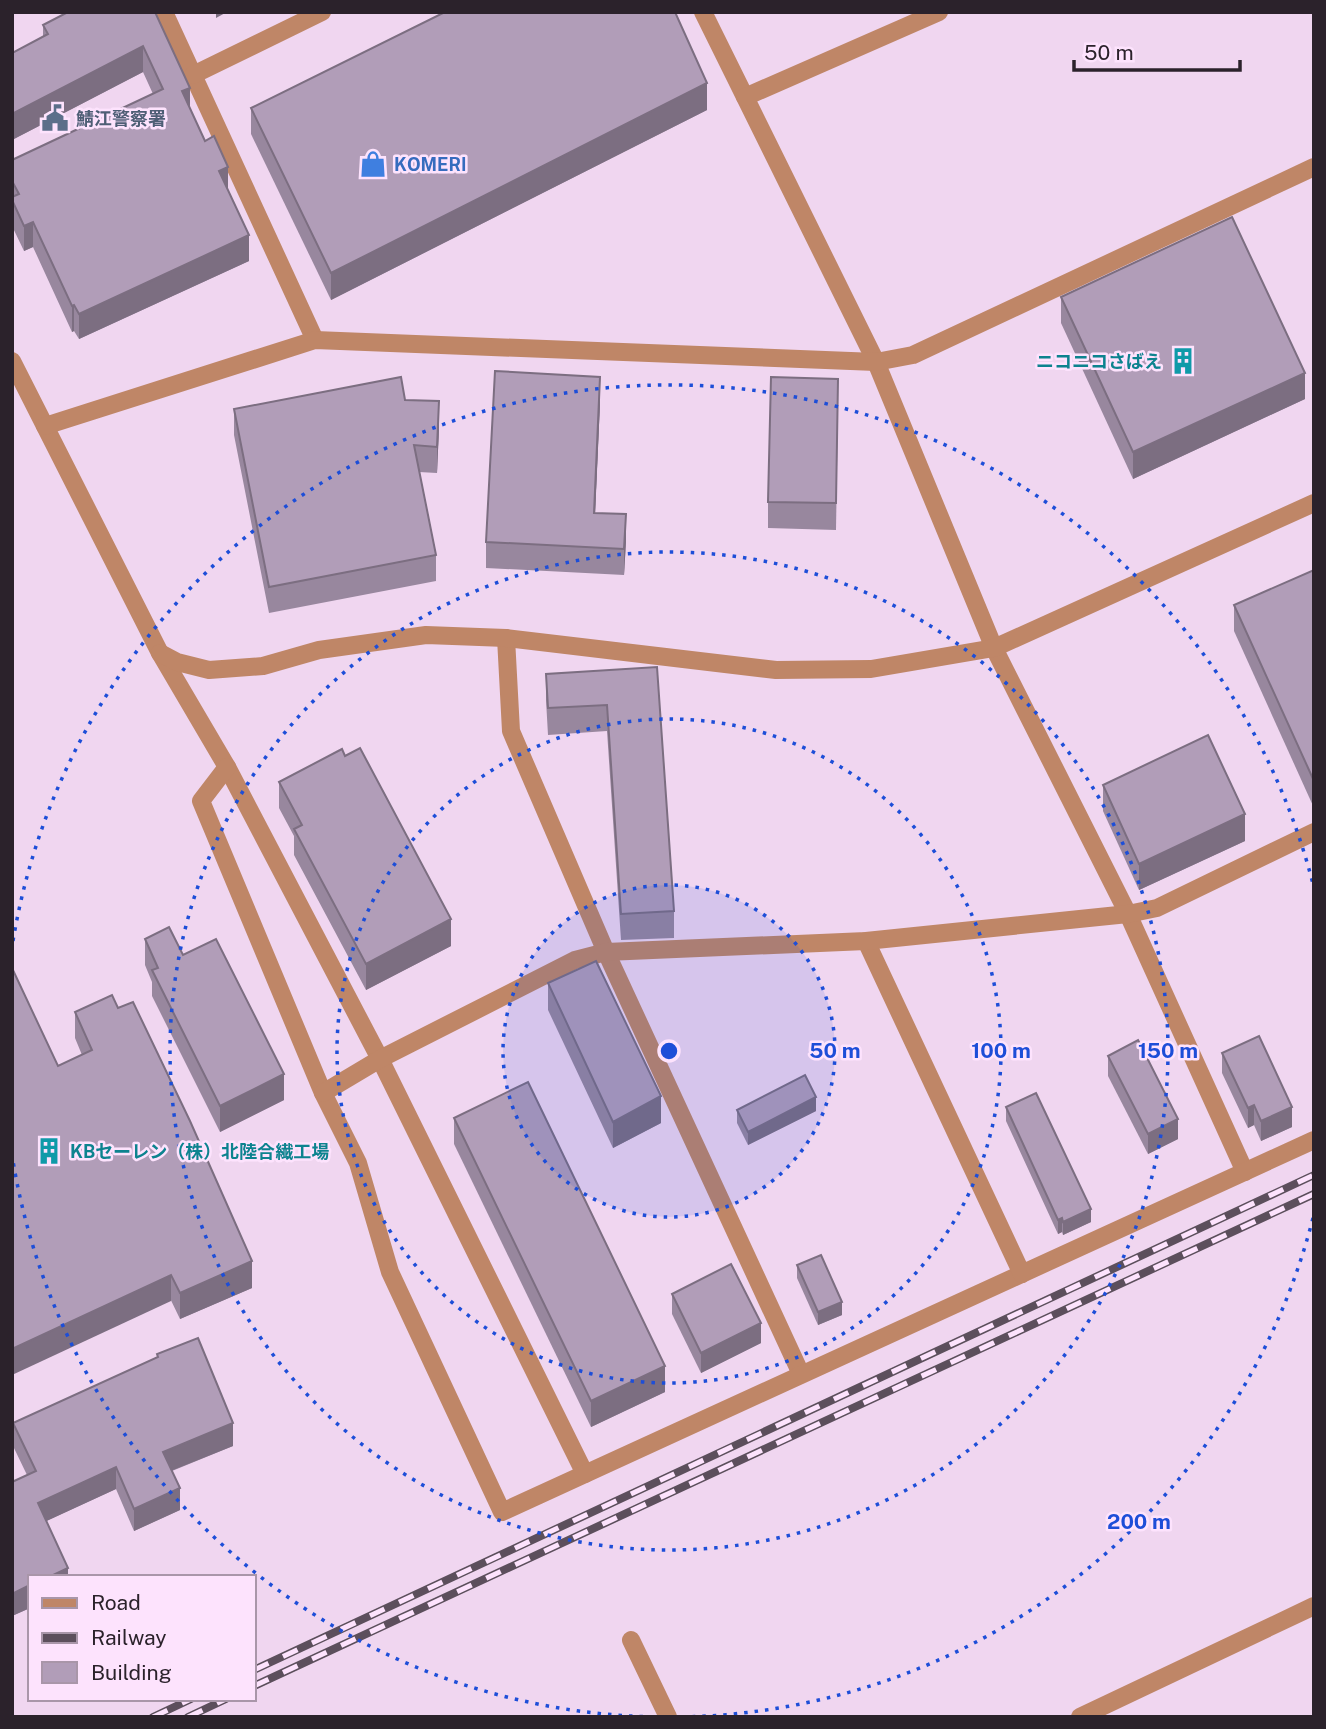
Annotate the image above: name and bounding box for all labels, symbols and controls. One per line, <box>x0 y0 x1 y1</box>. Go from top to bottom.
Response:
scale bar <box>1074 28 1240 72</box>
text: 50 m <box>1084 40 1134 65</box>
public building icon: 鯖江警察署 <box>40 103 70 133</box>
place label: 鯖江警察署 <box>76 108 166 129</box>
shop icon: KOMERI <box>358 149 388 179</box>
place label: KOMERI <box>394 154 467 175</box>
building icon: ニコニコさばえ <box>1168 346 1198 376</box>
place label: ニコニコさばえ <box>1036 351 1162 372</box>
text: 50 m <box>809 1038 861 1063</box>
text: 100 m <box>971 1038 1031 1063</box>
text: 150 m <box>1138 1038 1198 1063</box>
centre of rings <box>657 1039 681 1063</box>
building icon: KBセーレン（株）北陸合繊工場 <box>34 1136 64 1166</box>
place label: KBセーレン（株）北陸合繊工場 <box>70 1141 329 1162</box>
text: 200 m <box>1107 1509 1171 1534</box>
legend <box>28 1575 256 1701</box>
text: Road <box>91 1590 141 1615</box>
text: Railway <box>91 1625 167 1650</box>
text: Building <box>91 1660 172 1685</box>

